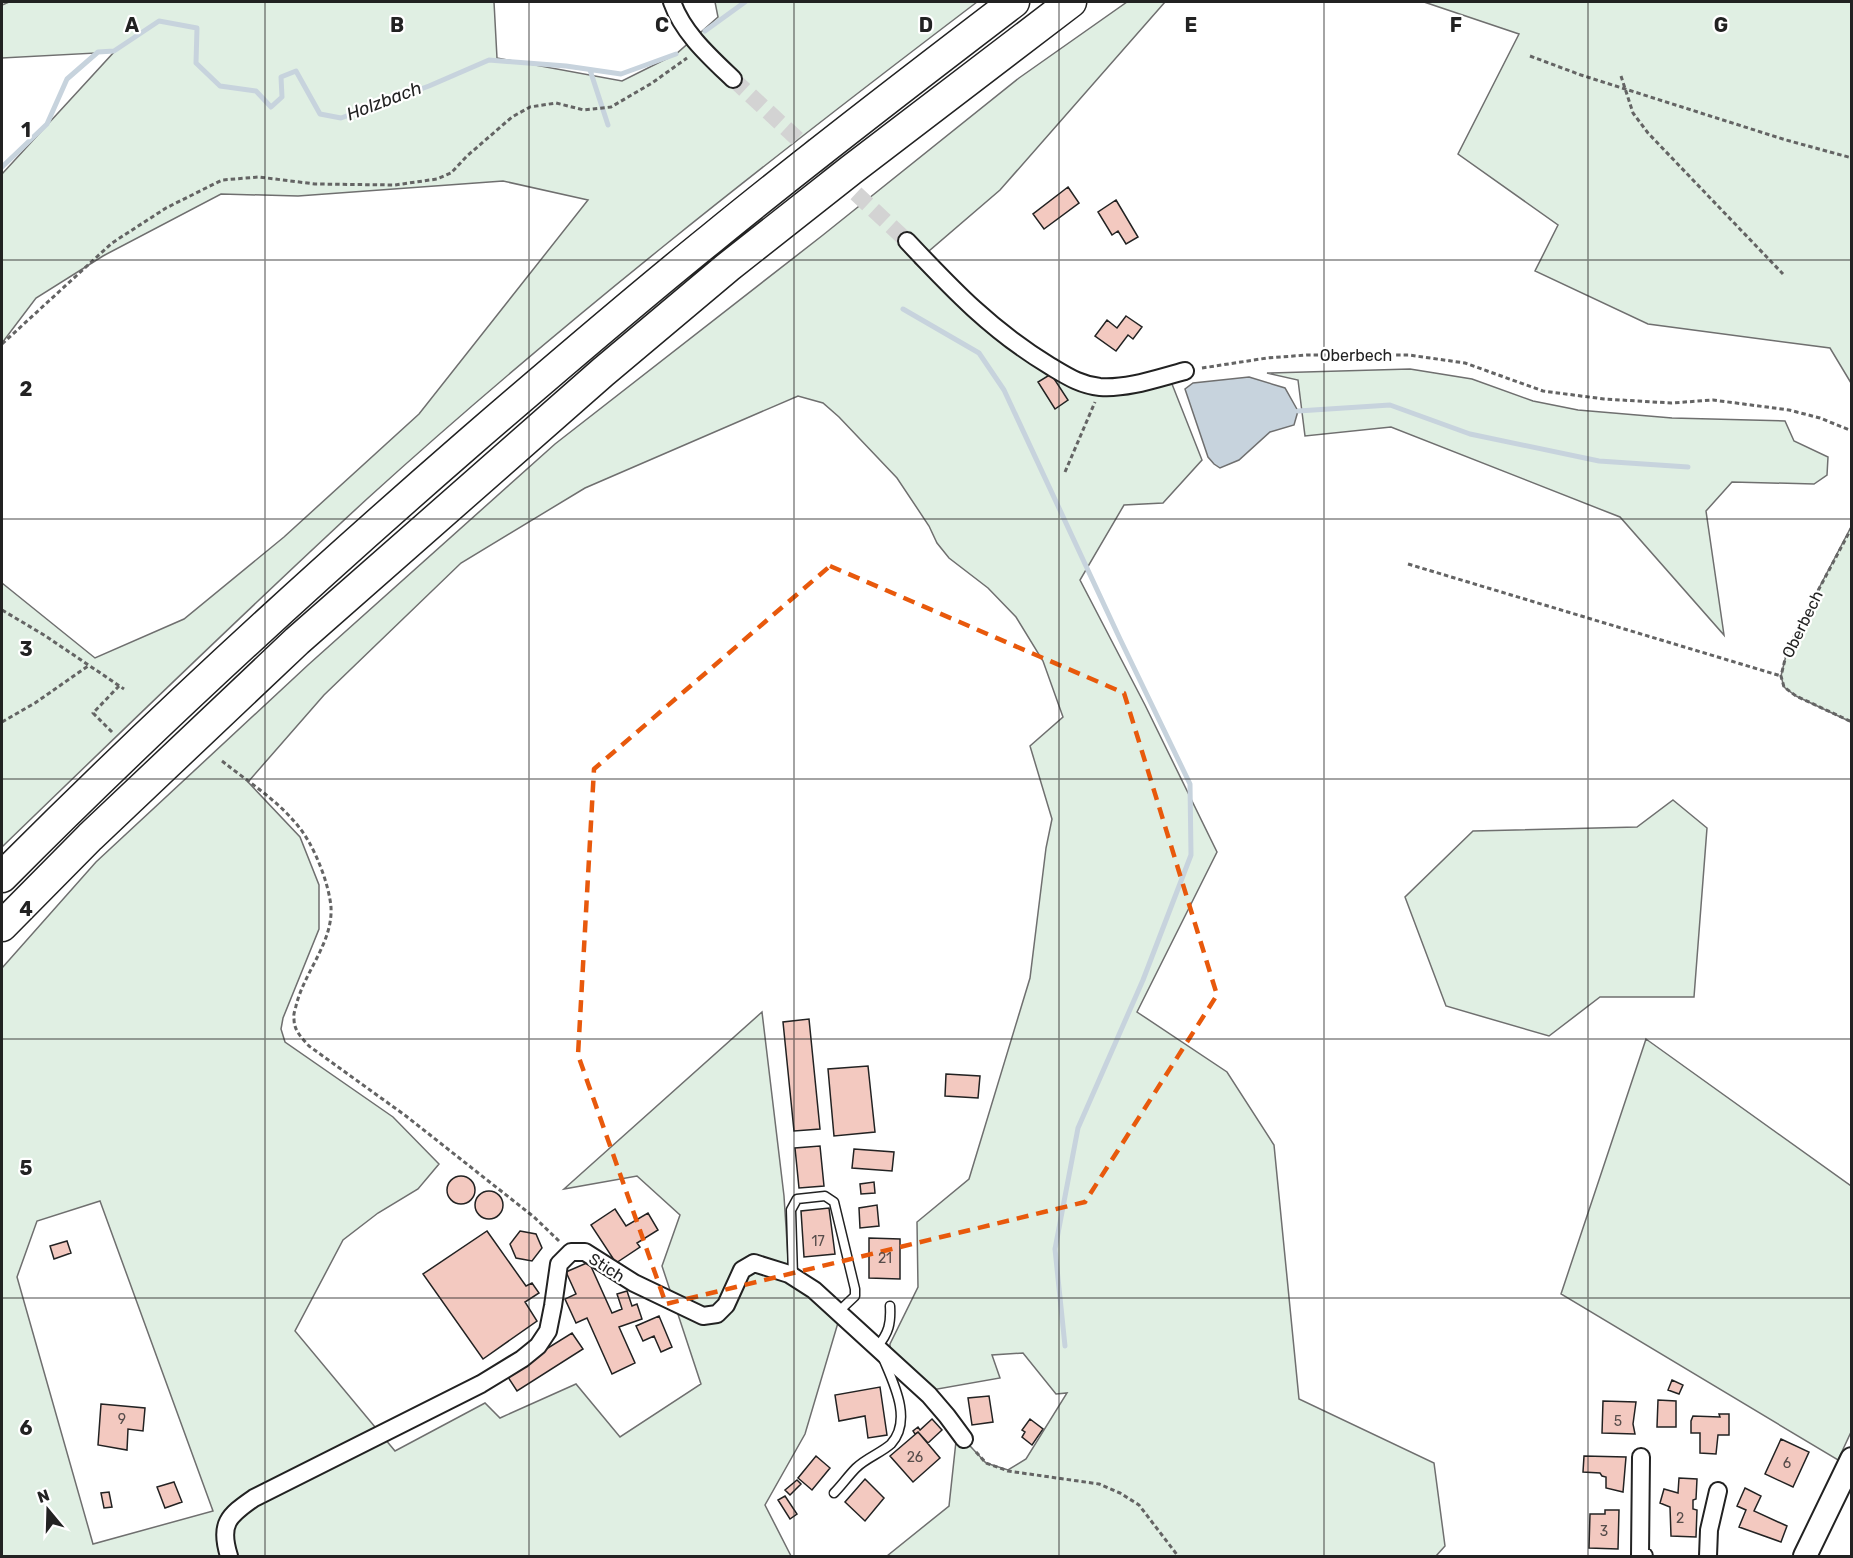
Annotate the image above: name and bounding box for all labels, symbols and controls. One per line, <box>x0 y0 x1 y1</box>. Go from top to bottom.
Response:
text: A <box>125 13 140 37</box>
text: B <box>390 13 404 37</box>
text: C <box>655 13 669 37</box>
text: D <box>919 13 933 37</box>
text: E <box>1185 13 1197 37</box>
text: F <box>1450 13 1462 37</box>
text: G <box>1714 13 1728 37</box>
water label: Holzbach <box>343 77 425 125</box>
text: 1 <box>21 118 31 142</box>
street label: Oberbech <box>1320 346 1392 365</box>
text: 2 <box>20 377 33 401</box>
street label: Oberbech <box>1778 587 1827 661</box>
text: 3 <box>19 637 33 661</box>
text: 4 <box>19 897 33 921</box>
text: 5 <box>20 1156 33 1180</box>
house number: 17 <box>811 1233 825 1250</box>
street label: Stich <box>585 1249 628 1286</box>
house number: 21 <box>878 1250 892 1267</box>
house number: 9 <box>118 1411 126 1428</box>
house number: 5 <box>1614 1413 1622 1430</box>
text: 6 <box>19 1416 33 1440</box>
house number: 26 <box>907 1449 923 1466</box>
house number: 6 <box>1783 1455 1791 1472</box>
north arrow <box>18 1480 78 1540</box>
text: N <box>35 1485 52 1507</box>
house number: 2 <box>1676 1510 1684 1527</box>
house number: 3 <box>1600 1523 1608 1540</box>

